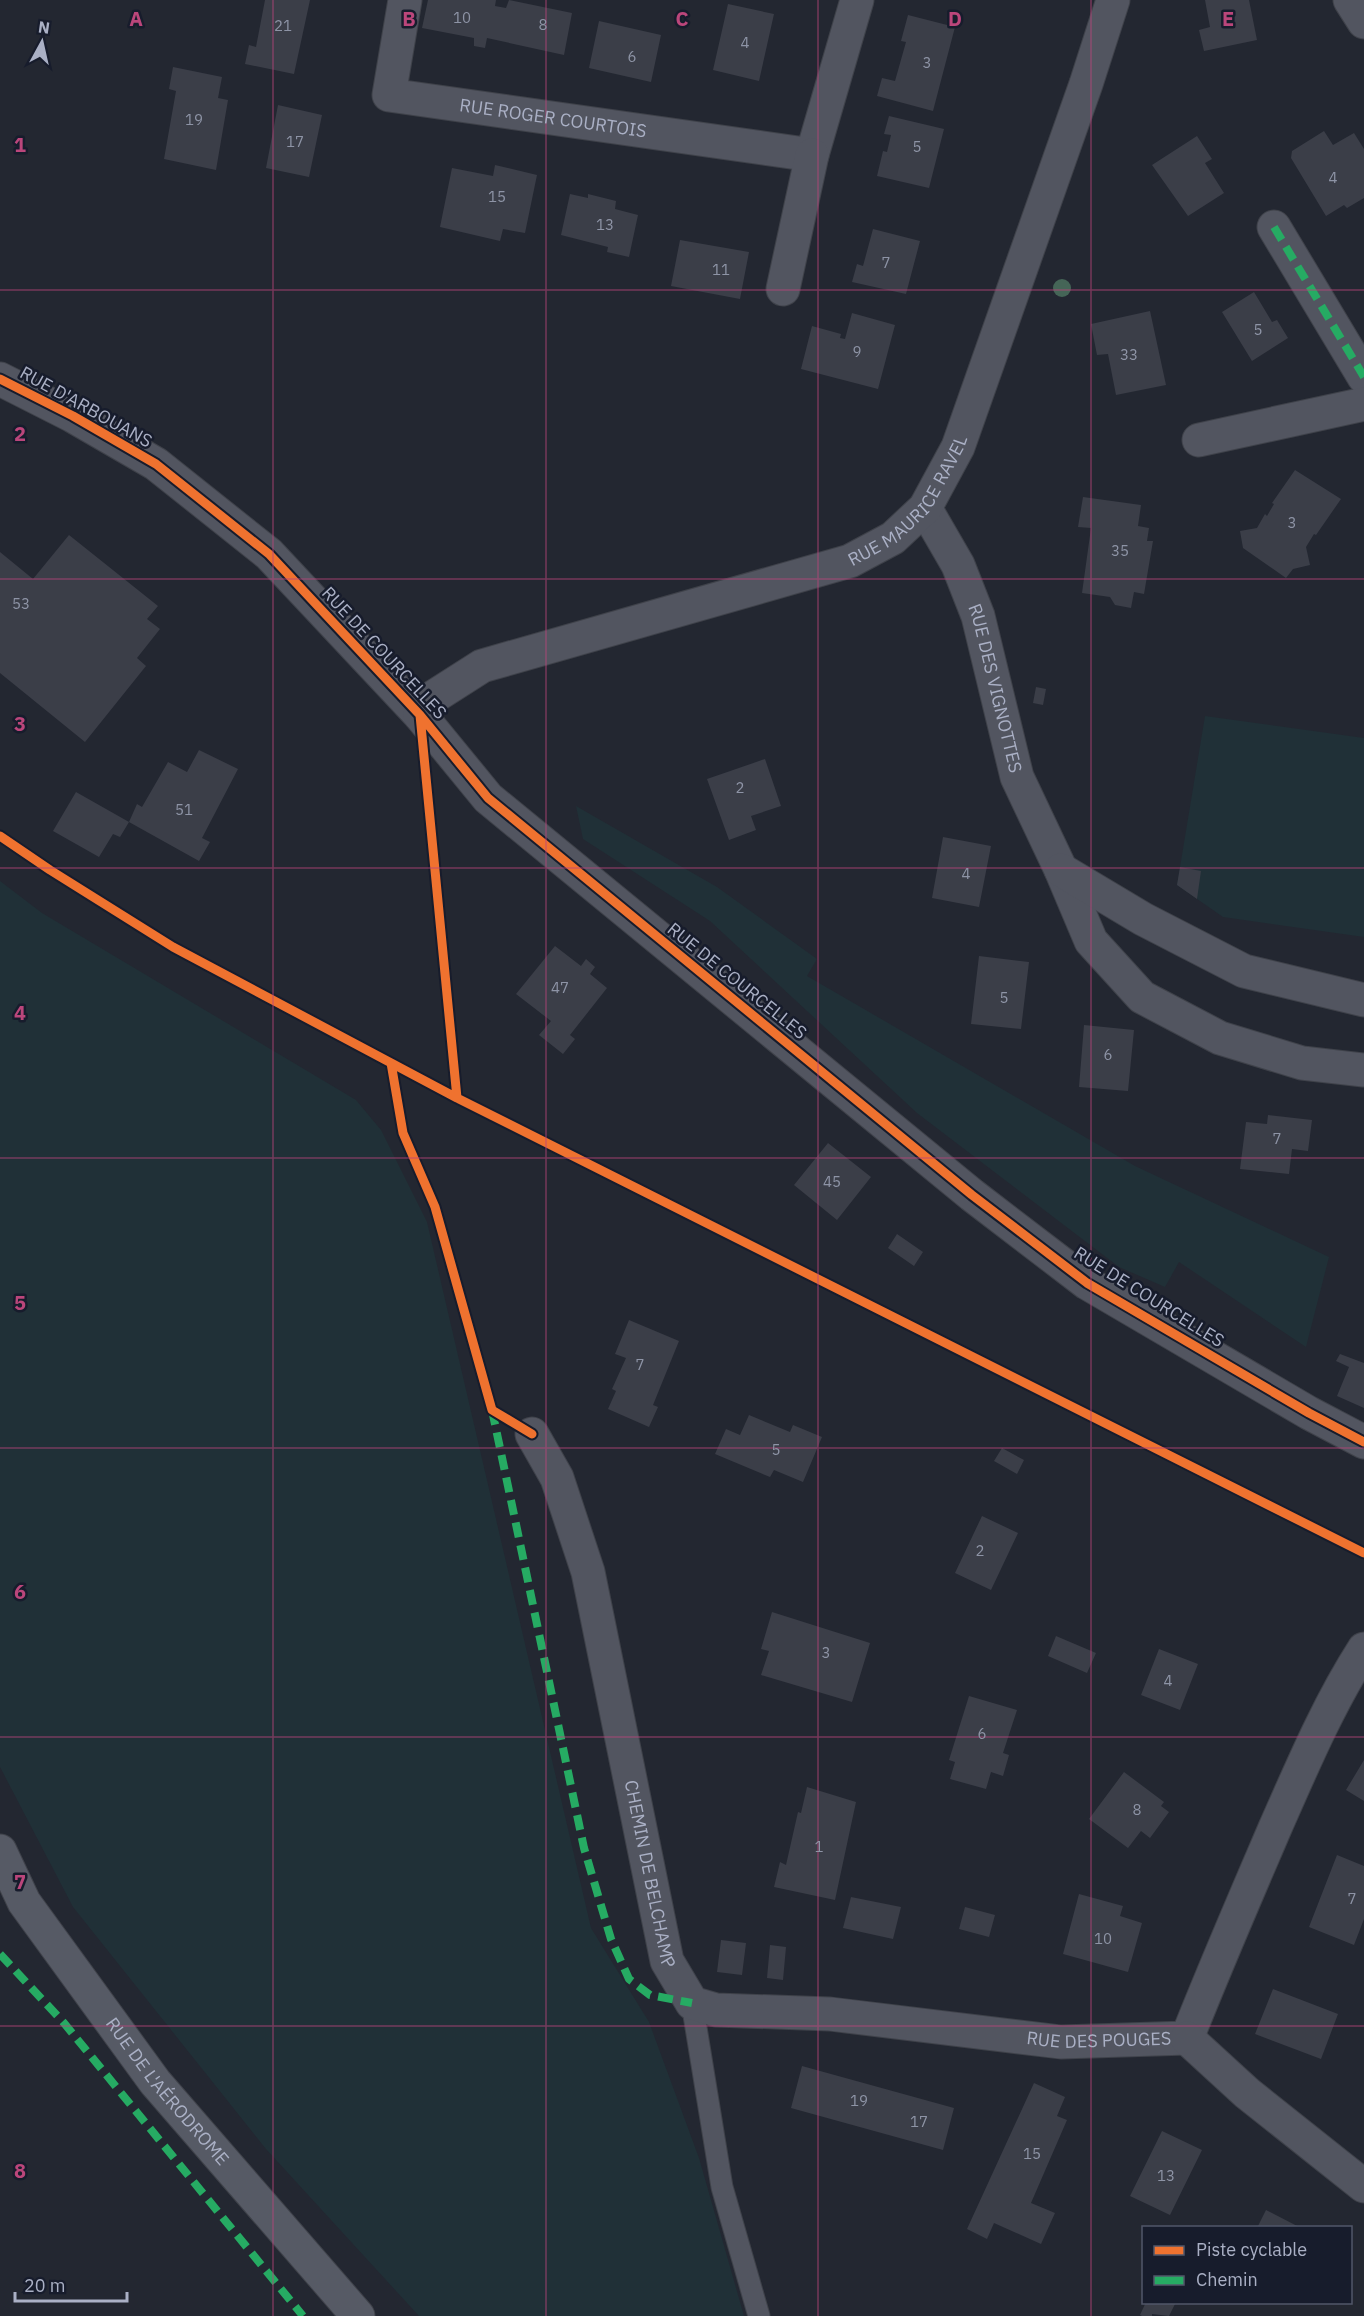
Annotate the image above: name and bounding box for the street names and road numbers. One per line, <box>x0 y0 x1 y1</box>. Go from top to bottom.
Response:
street label: RUE ROGER COURTOIS <box>458 93 648 142</box>
street label: RUE D'ARBOUANS <box>16 361 156 452</box>
street label: RUE MAURICE RAVEL <box>844 432 972 571</box>
street label: RUE DE COURCELLES <box>317 582 452 724</box>
street label: RUE DES VIGNOTTES <box>963 600 1028 775</box>
street label: RUE DE COURCELLES <box>663 917 812 1044</box>
street label: RUE DE COURCELLES <box>1070 1241 1229 1352</box>
street label: CHEMIN DE BELCHAMP <box>620 1778 681 1973</box>
street label: RUE DE L'AÉRODROME <box>101 2013 234 2170</box>
street label: RUE DES POUGES <box>1025 2026 1172 2053</box>

